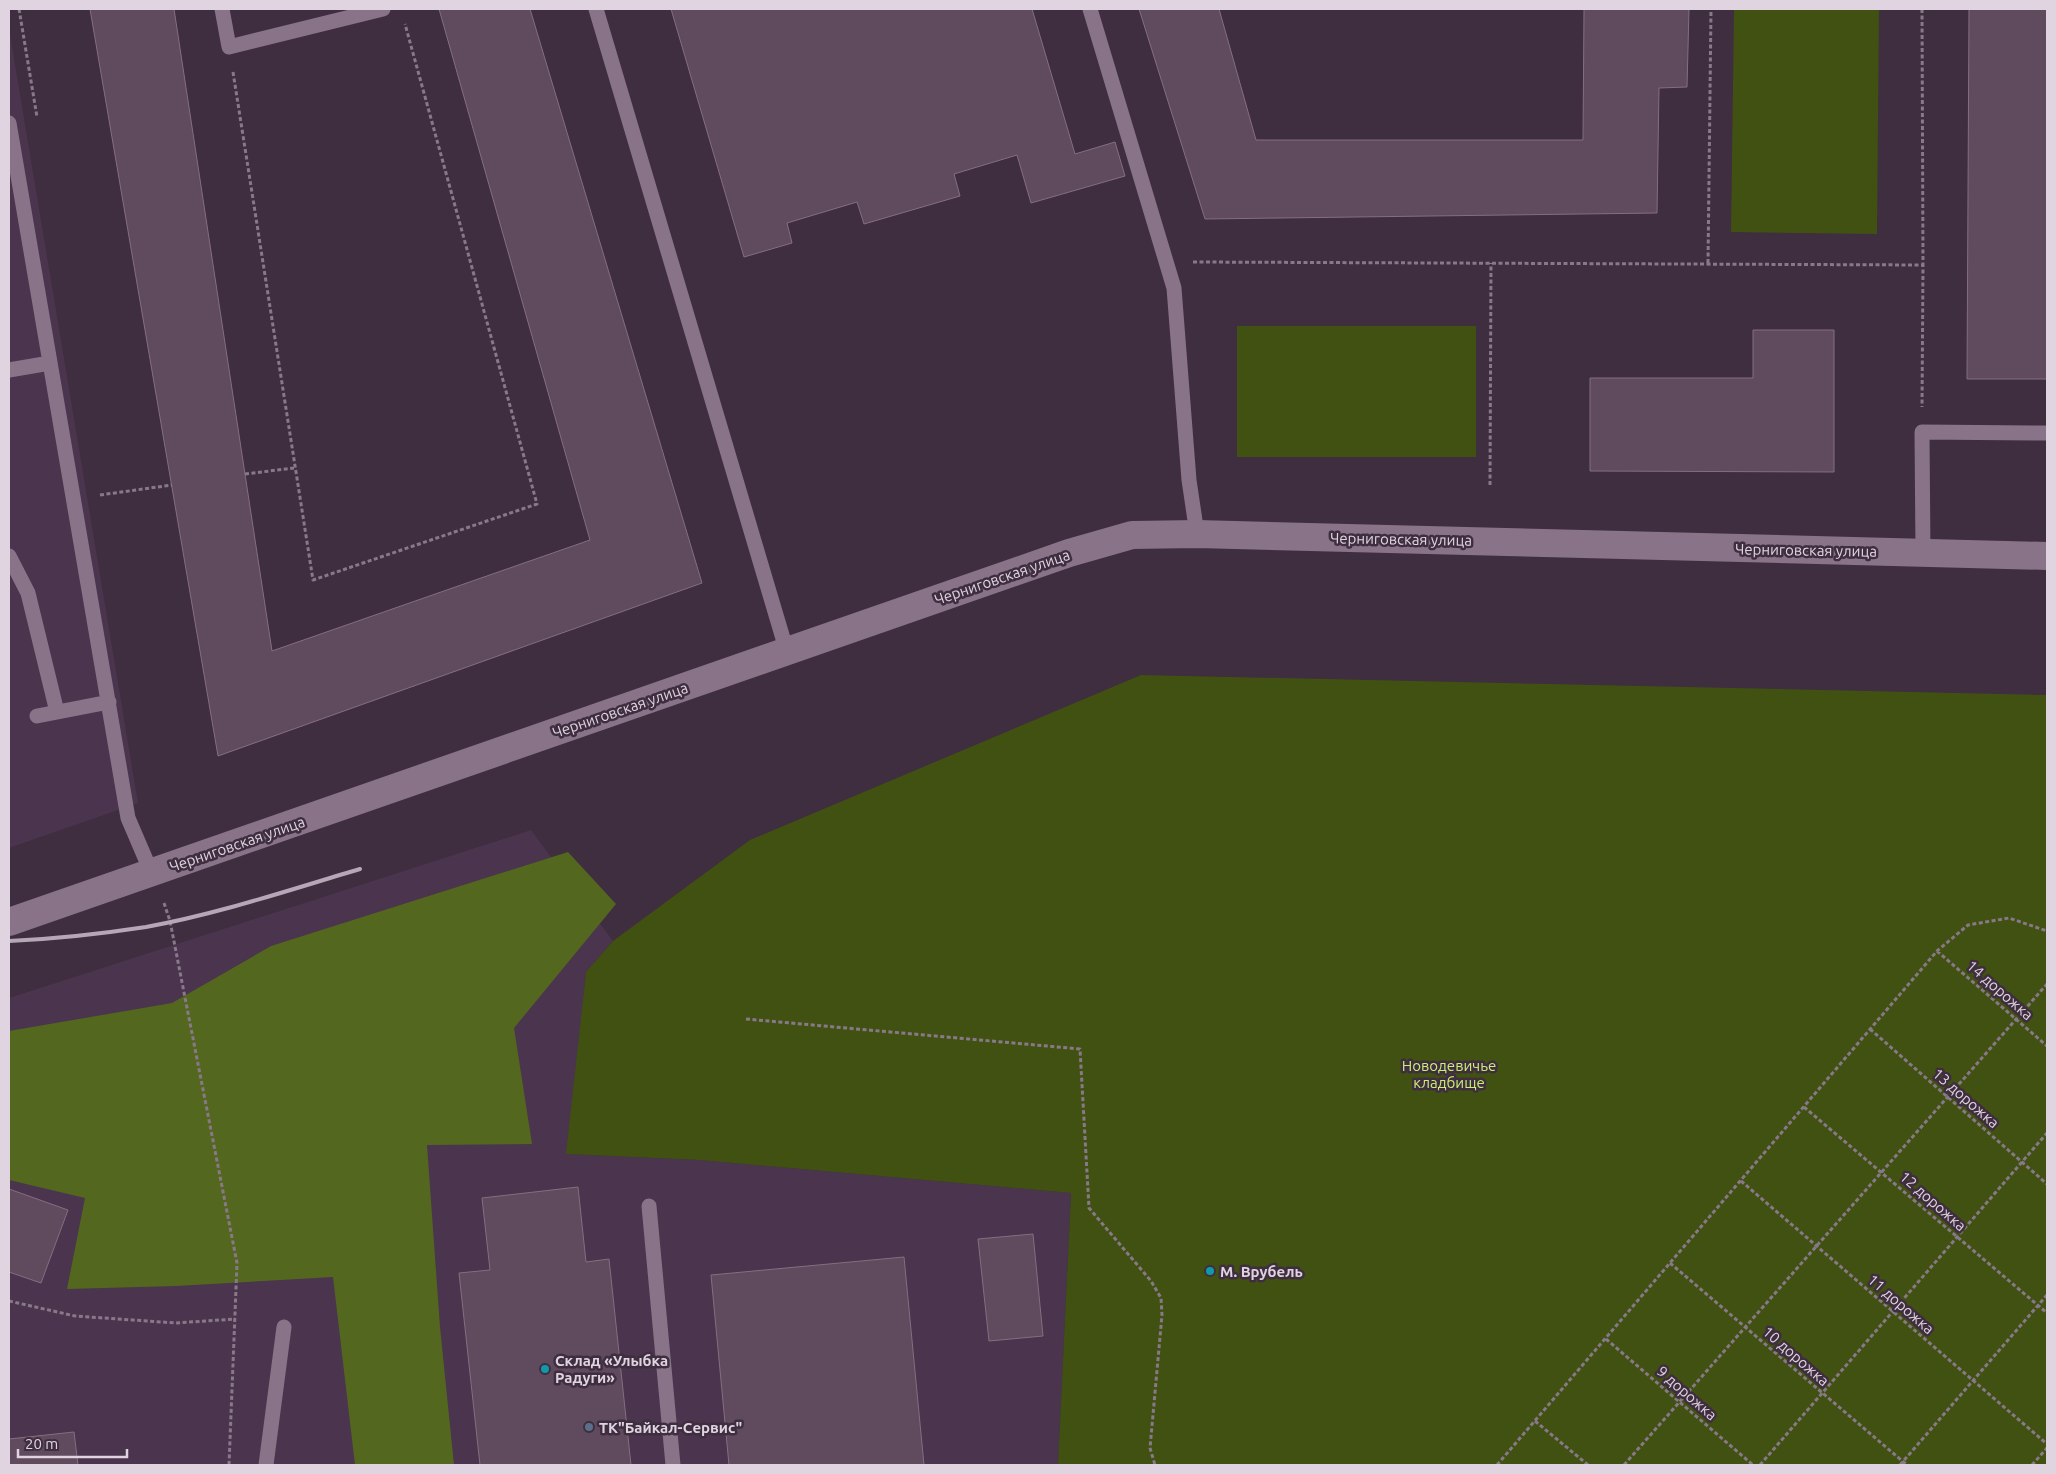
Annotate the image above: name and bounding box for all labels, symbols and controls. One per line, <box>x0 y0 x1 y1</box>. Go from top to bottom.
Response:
street label: Черниговская улица <box>1330 529 1472 549</box>
street label: Черниговская улица <box>1735 540 1877 560</box>
street label: Черниговская улица <box>932 546 1072 608</box>
street label: Черниговская улица <box>550 679 690 741</box>
street label: Черниговская улица <box>167 813 307 875</box>
street label: 14 дорожка <box>1964 957 2036 1023</box>
park label: Новодевичье кладбище <box>1402 1057 1496 1091</box>
street label: 13 дорожка <box>1930 1065 2002 1131</box>
street label: 12 дорожка <box>1897 1168 1969 1234</box>
place label: М. Врубель <box>1220 1263 1303 1280</box>
marker: М. Врубель <box>1204 1265 1216 1277</box>
street label: 11 дорожка <box>1865 1271 1937 1337</box>
street label: 10 дорожка <box>1760 1323 1832 1389</box>
place label: Склад «Улыбка Радуги» <box>555 1352 668 1386</box>
marker: Склад «Улыбка Радуги» <box>539 1363 551 1375</box>
street label: 9 дорожка <box>1654 1363 1720 1423</box>
place label: ТК"Байкал-Сервис" <box>599 1419 742 1436</box>
marker: ТК"Байкал-Сервис" <box>583 1421 595 1433</box>
scale bar <box>18 1426 126 1458</box>
text: 20 m <box>25 1435 58 1452</box>

